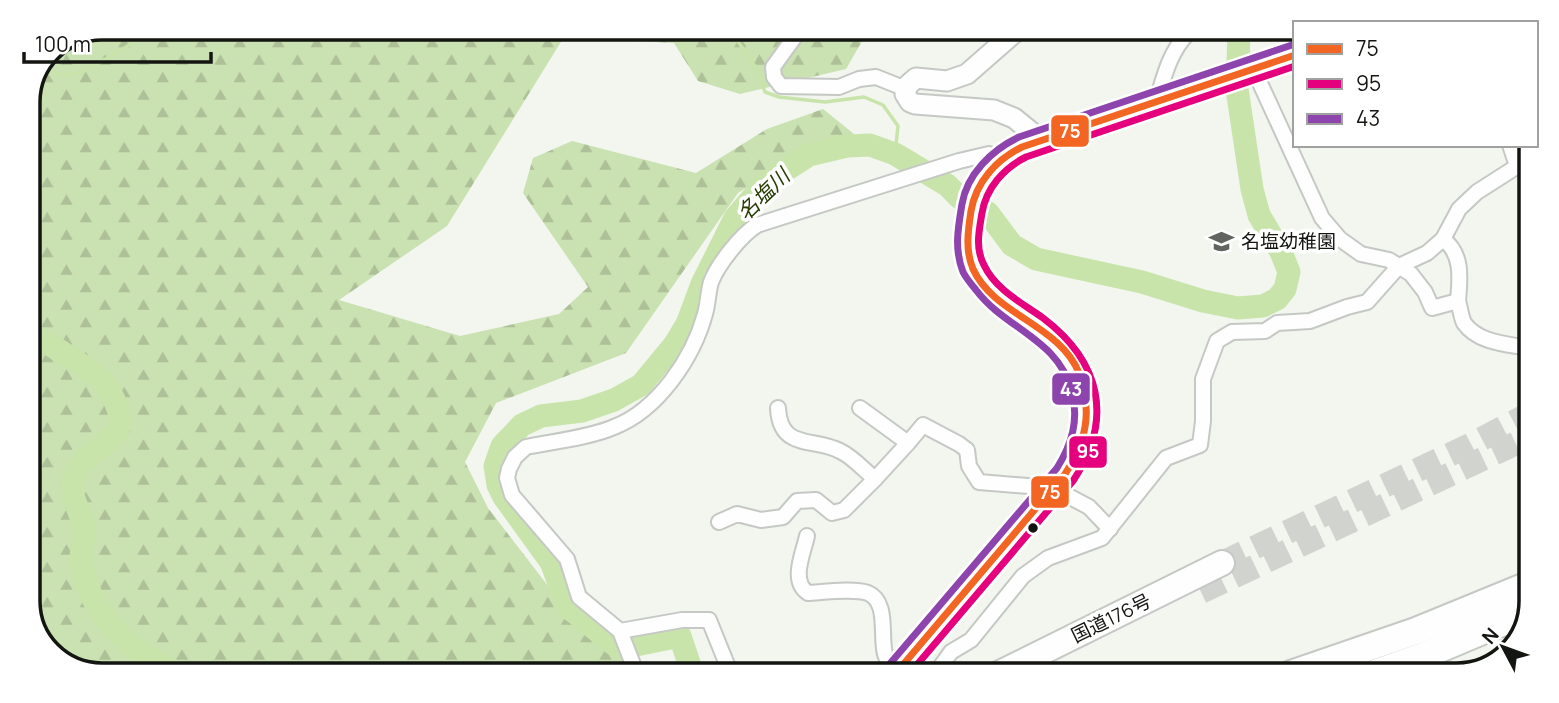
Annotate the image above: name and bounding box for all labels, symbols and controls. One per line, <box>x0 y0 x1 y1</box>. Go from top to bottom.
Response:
scale bar <box>24 21 212 65</box>
legend <box>1293 21 1538 147</box>
text: 100 m <box>35 30 91 58</box>
text: 75 <box>1356 34 1379 62</box>
text: 95 <box>1356 69 1381 97</box>
text: 43 <box>1356 104 1380 132</box>
line badge: 75 <box>1050 114 1090 148</box>
text: 75 <box>1059 118 1081 144</box>
water label: 名塩川 <box>731 161 797 226</box>
school or university icon: 名塩幼稚園 <box>1207 227 1235 255</box>
place label: 名塩幼稚園 <box>1241 228 1336 254</box>
line badge: 43 <box>1051 372 1091 406</box>
text: 43 <box>1060 376 1082 402</box>
line badge: 95 <box>1068 435 1108 469</box>
text: 95 <box>1077 438 1099 464</box>
line badge: 75 <box>1030 475 1070 509</box>
text: 75 <box>1039 479 1061 505</box>
unlabelled marker <box>1026 521 1040 535</box>
street label: 国道176号 <box>1067 588 1155 648</box>
north arrow <box>1468 612 1538 682</box>
text: N <box>1476 622 1504 650</box>

